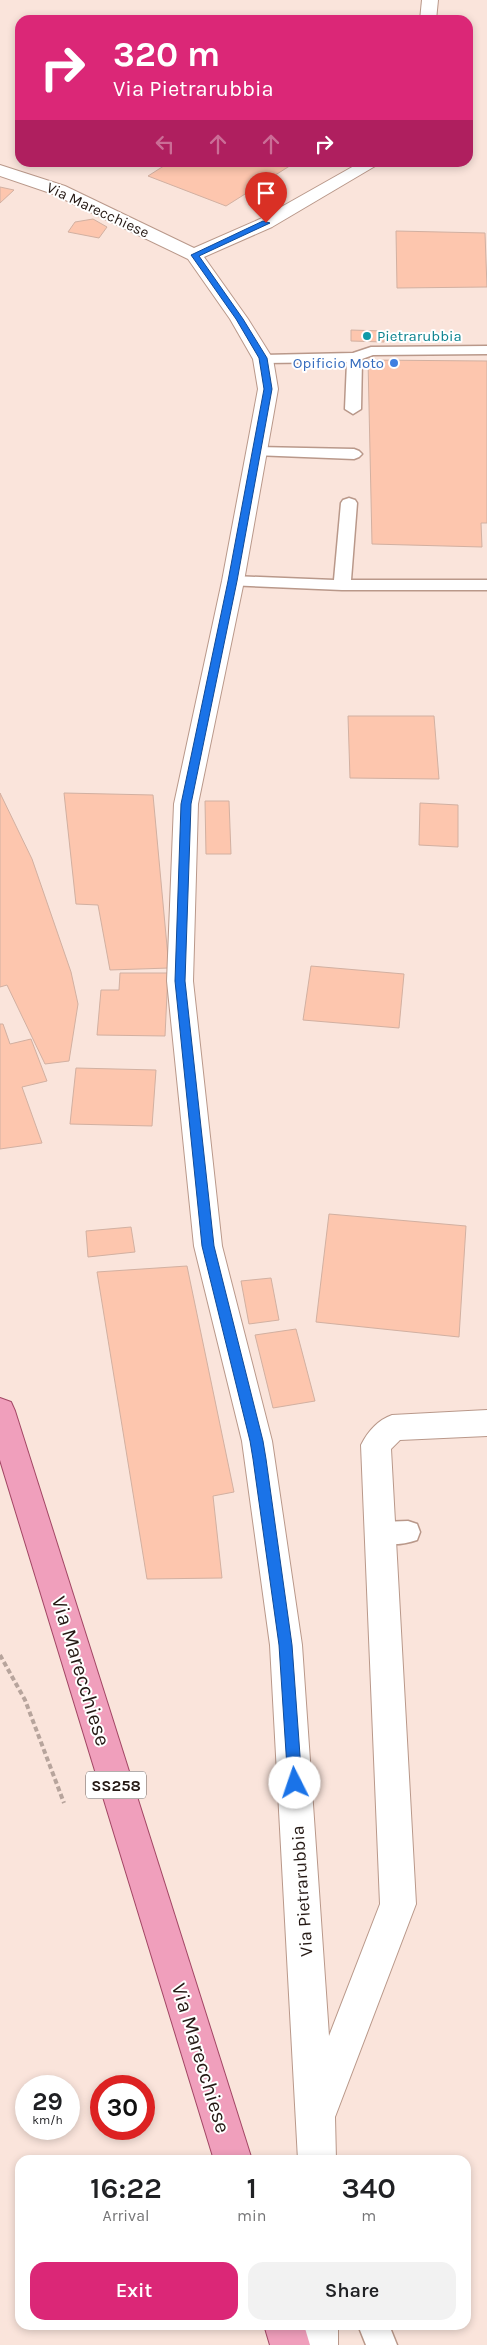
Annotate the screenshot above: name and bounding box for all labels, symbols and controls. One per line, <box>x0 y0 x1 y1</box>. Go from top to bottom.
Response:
text: 320 m <box>113 34 220 75</box>
icon: right <box>30 35 95 100</box>
text: Via Pietrarubbia <box>113 76 274 102</box>
icon: left <box>151 130 179 158</box>
icon: ahead <box>204 130 232 158</box>
icon: ahead <box>257 130 285 158</box>
icon: right <box>310 130 338 158</box>
pin <box>245 172 287 223</box>
street label: Via Marecchiese <box>44 178 152 242</box>
icon: arrive <box>252 179 280 207</box>
place label: Pietrarubbia <box>377 327 462 345</box>
marker: Pietrarubbia <box>361 330 373 342</box>
place label: Opificio Moto <box>293 354 384 372</box>
marker: Opificio Moto <box>388 357 400 369</box>
street label: Via Marecchiese <box>47 1593 115 1749</box>
position arrow <box>268 1756 320 1808</box>
road number: SS258 <box>86 1772 146 1798</box>
street label: Via Pietrarubbia <box>286 1825 318 1957</box>
street label: Via Marecchiese <box>167 1980 235 2136</box>
speed limit sign: 30 <box>90 2075 155 2140</box>
text: 29 <box>32 2087 63 2116</box>
text: km/h <box>32 2113 63 2127</box>
text: 16:22 <box>90 2170 162 2206</box>
text: 1 <box>246 2170 257 2206</box>
text: 340 <box>341 2170 396 2206</box>
text: Arrival <box>103 2206 149 2225</box>
text: min <box>237 2206 266 2225</box>
text: m <box>361 2206 376 2225</box>
button: Exit <box>30 2262 238 2320</box>
button: Share <box>248 2262 456 2320</box>

